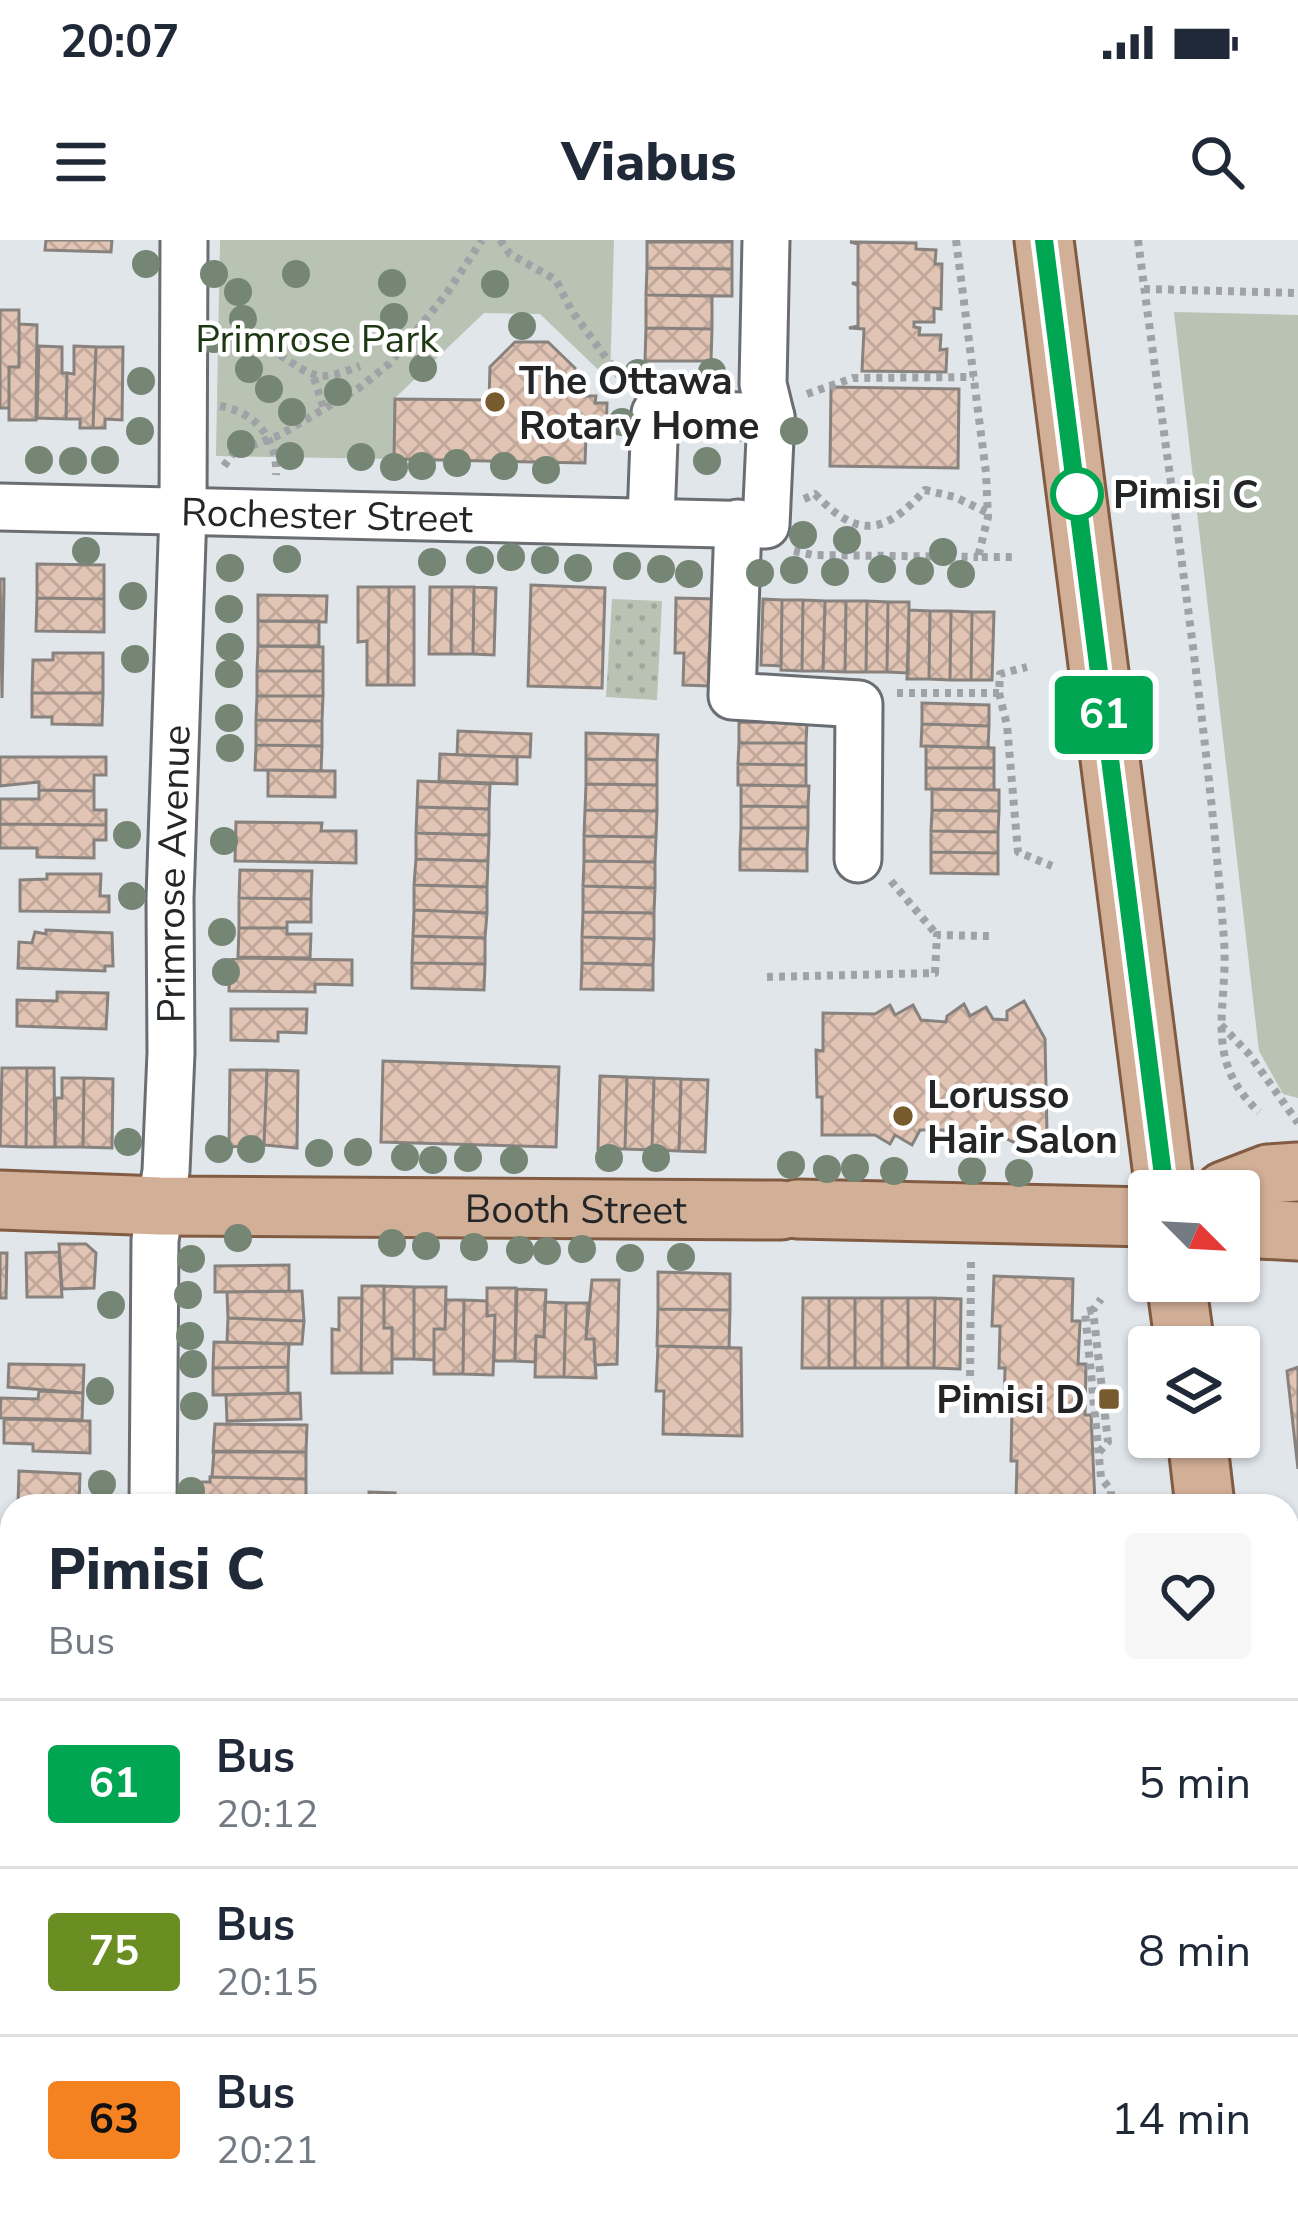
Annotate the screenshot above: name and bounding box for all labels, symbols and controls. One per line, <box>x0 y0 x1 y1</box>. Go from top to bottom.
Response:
text: 20:07 <box>60 12 179 73</box>
text: Viabus <box>561 125 737 199</box>
icon: menu <box>48 129 114 195</box>
icon: search <box>1184 129 1250 195</box>
park label: Primrose Park <box>195 313 439 366</box>
place label: The Ottawa Rotary Home <box>519 355 759 453</box>
marker: The Ottawa Rotary Home <box>482 389 508 415</box>
marker: Pimisi C <box>1052 469 1102 519</box>
place label: Pimisi C <box>1113 469 1259 522</box>
street label: Rochester Street <box>181 486 474 546</box>
line badge: 61 <box>1050 676 1158 754</box>
text: 61 <box>1079 686 1129 743</box>
street label: Primrose Avenue <box>145 724 204 1023</box>
place label: Lorusso Hair Salon <box>927 1069 1118 1167</box>
marker: Lorusso Hair Salon <box>890 1103 916 1129</box>
north arrow <box>1128 1170 1260 1302</box>
map controls <box>1128 1170 1260 1458</box>
street label: Booth Street <box>465 1183 687 1237</box>
button: layers <box>1128 1326 1260 1458</box>
place label: Pimisi D <box>936 1374 1085 1427</box>
marker: Pimisi D <box>1096 1386 1122 1412</box>
text: Pimisi C <box>48 1531 265 1609</box>
button: heart <box>1125 1533 1251 1659</box>
text: Bus <box>48 1615 115 1668</box>
text: Bus <box>216 1727 295 1788</box>
text: 5 min <box>1138 1753 1251 1814</box>
text: 61 <box>89 1755 139 1812</box>
text: 20:12 <box>216 1788 319 1841</box>
text: Bus <box>216 1895 295 1956</box>
text: 8 min <box>1138 1921 1251 1982</box>
text: 75 <box>89 1923 139 1980</box>
text: 20:15 <box>216 1956 319 2009</box>
text: Bus <box>216 2063 295 2124</box>
text: 14 min <box>1111 2089 1251 2150</box>
text: 63 <box>89 2091 139 2148</box>
text: 20:21 <box>216 2124 319 2177</box>

